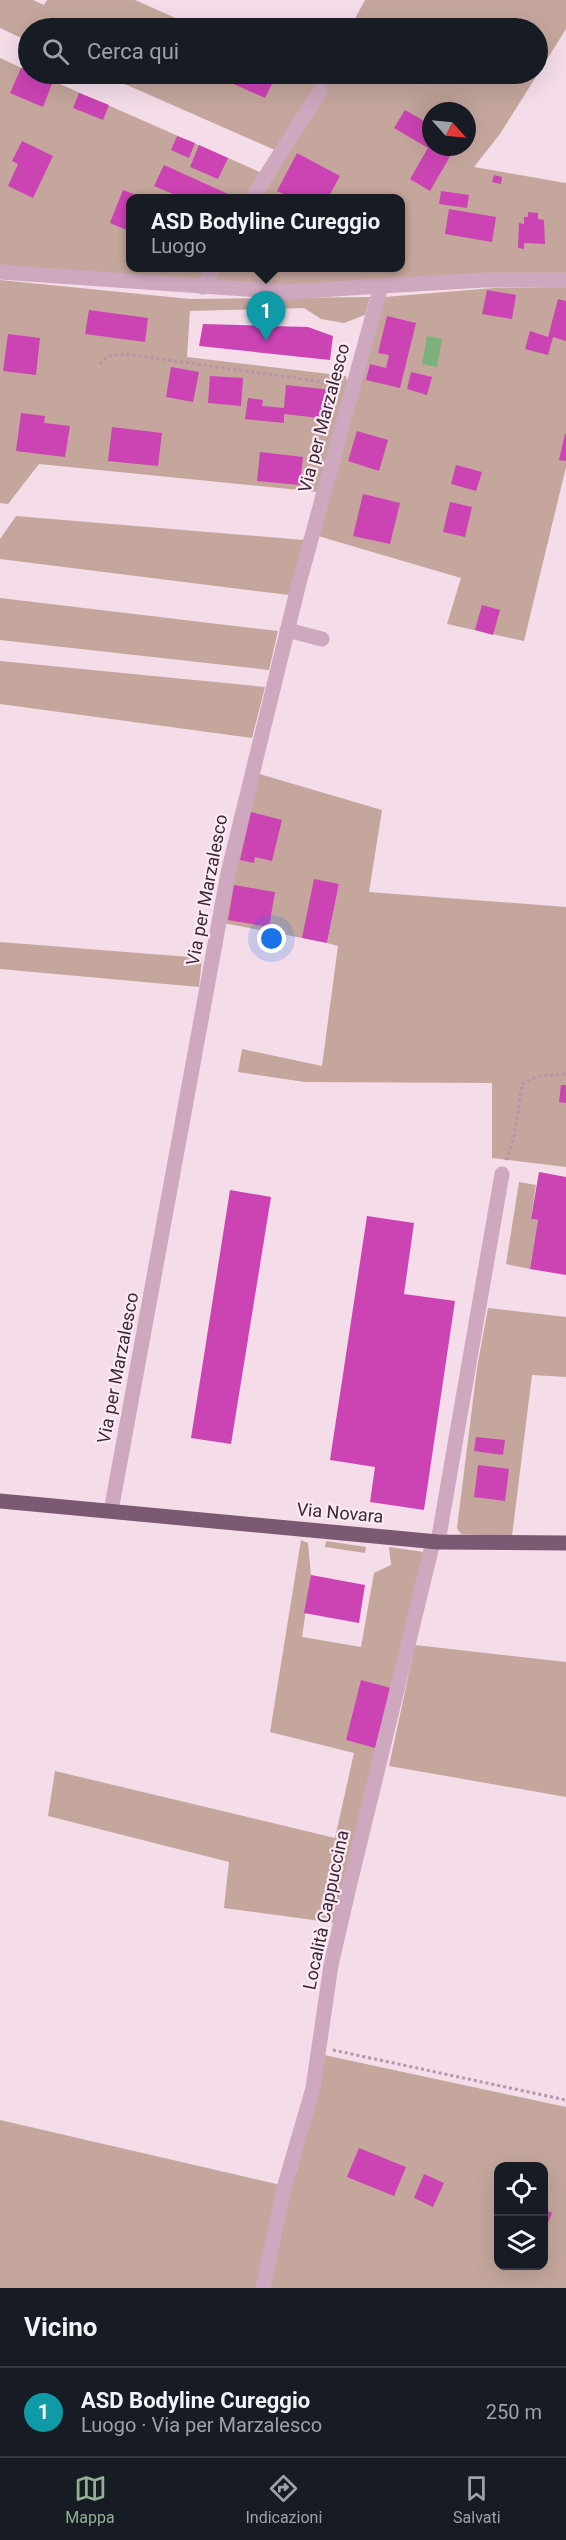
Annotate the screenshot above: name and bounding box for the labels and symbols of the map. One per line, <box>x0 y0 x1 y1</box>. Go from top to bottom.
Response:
north arrow <box>422 102 476 156</box>
pin: 1 <box>246 292 286 341</box>
street label: Via per Marzalesco <box>294 341 354 495</box>
street label: Via per Marzalesco <box>182 813 231 967</box>
your location <box>257 924 286 953</box>
street label: Via per Marzalesco <box>93 1291 142 1445</box>
street label: Via Novara <box>296 1498 384 1527</box>
street label: Località Cappuccina <box>298 1828 353 1992</box>

